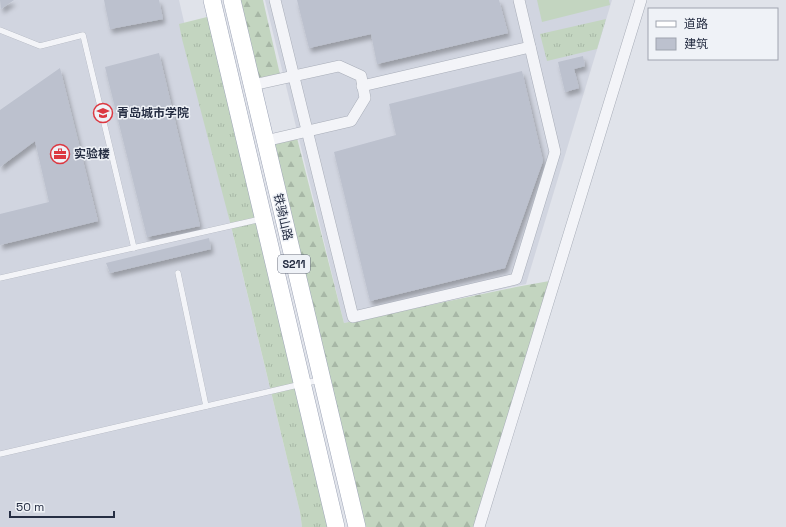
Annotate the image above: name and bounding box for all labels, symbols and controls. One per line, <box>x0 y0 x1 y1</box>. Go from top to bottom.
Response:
legend <box>648 8 778 60</box>
text: 道路 <box>684 16 708 32</box>
text: 建筑 <box>684 36 708 52</box>
school or university icon: 青岛城市学院 <box>92 102 114 124</box>
place label: 青岛城市学院 <box>117 105 189 121</box>
office icon: 实验楼 <box>49 143 71 165</box>
place label: 实验楼 <box>74 146 110 162</box>
street label: 铁骑山路 <box>270 192 296 242</box>
road number: S211 <box>278 255 310 273</box>
scale bar <box>10 493 114 519</box>
text: 50 m <box>16 499 44 515</box>

